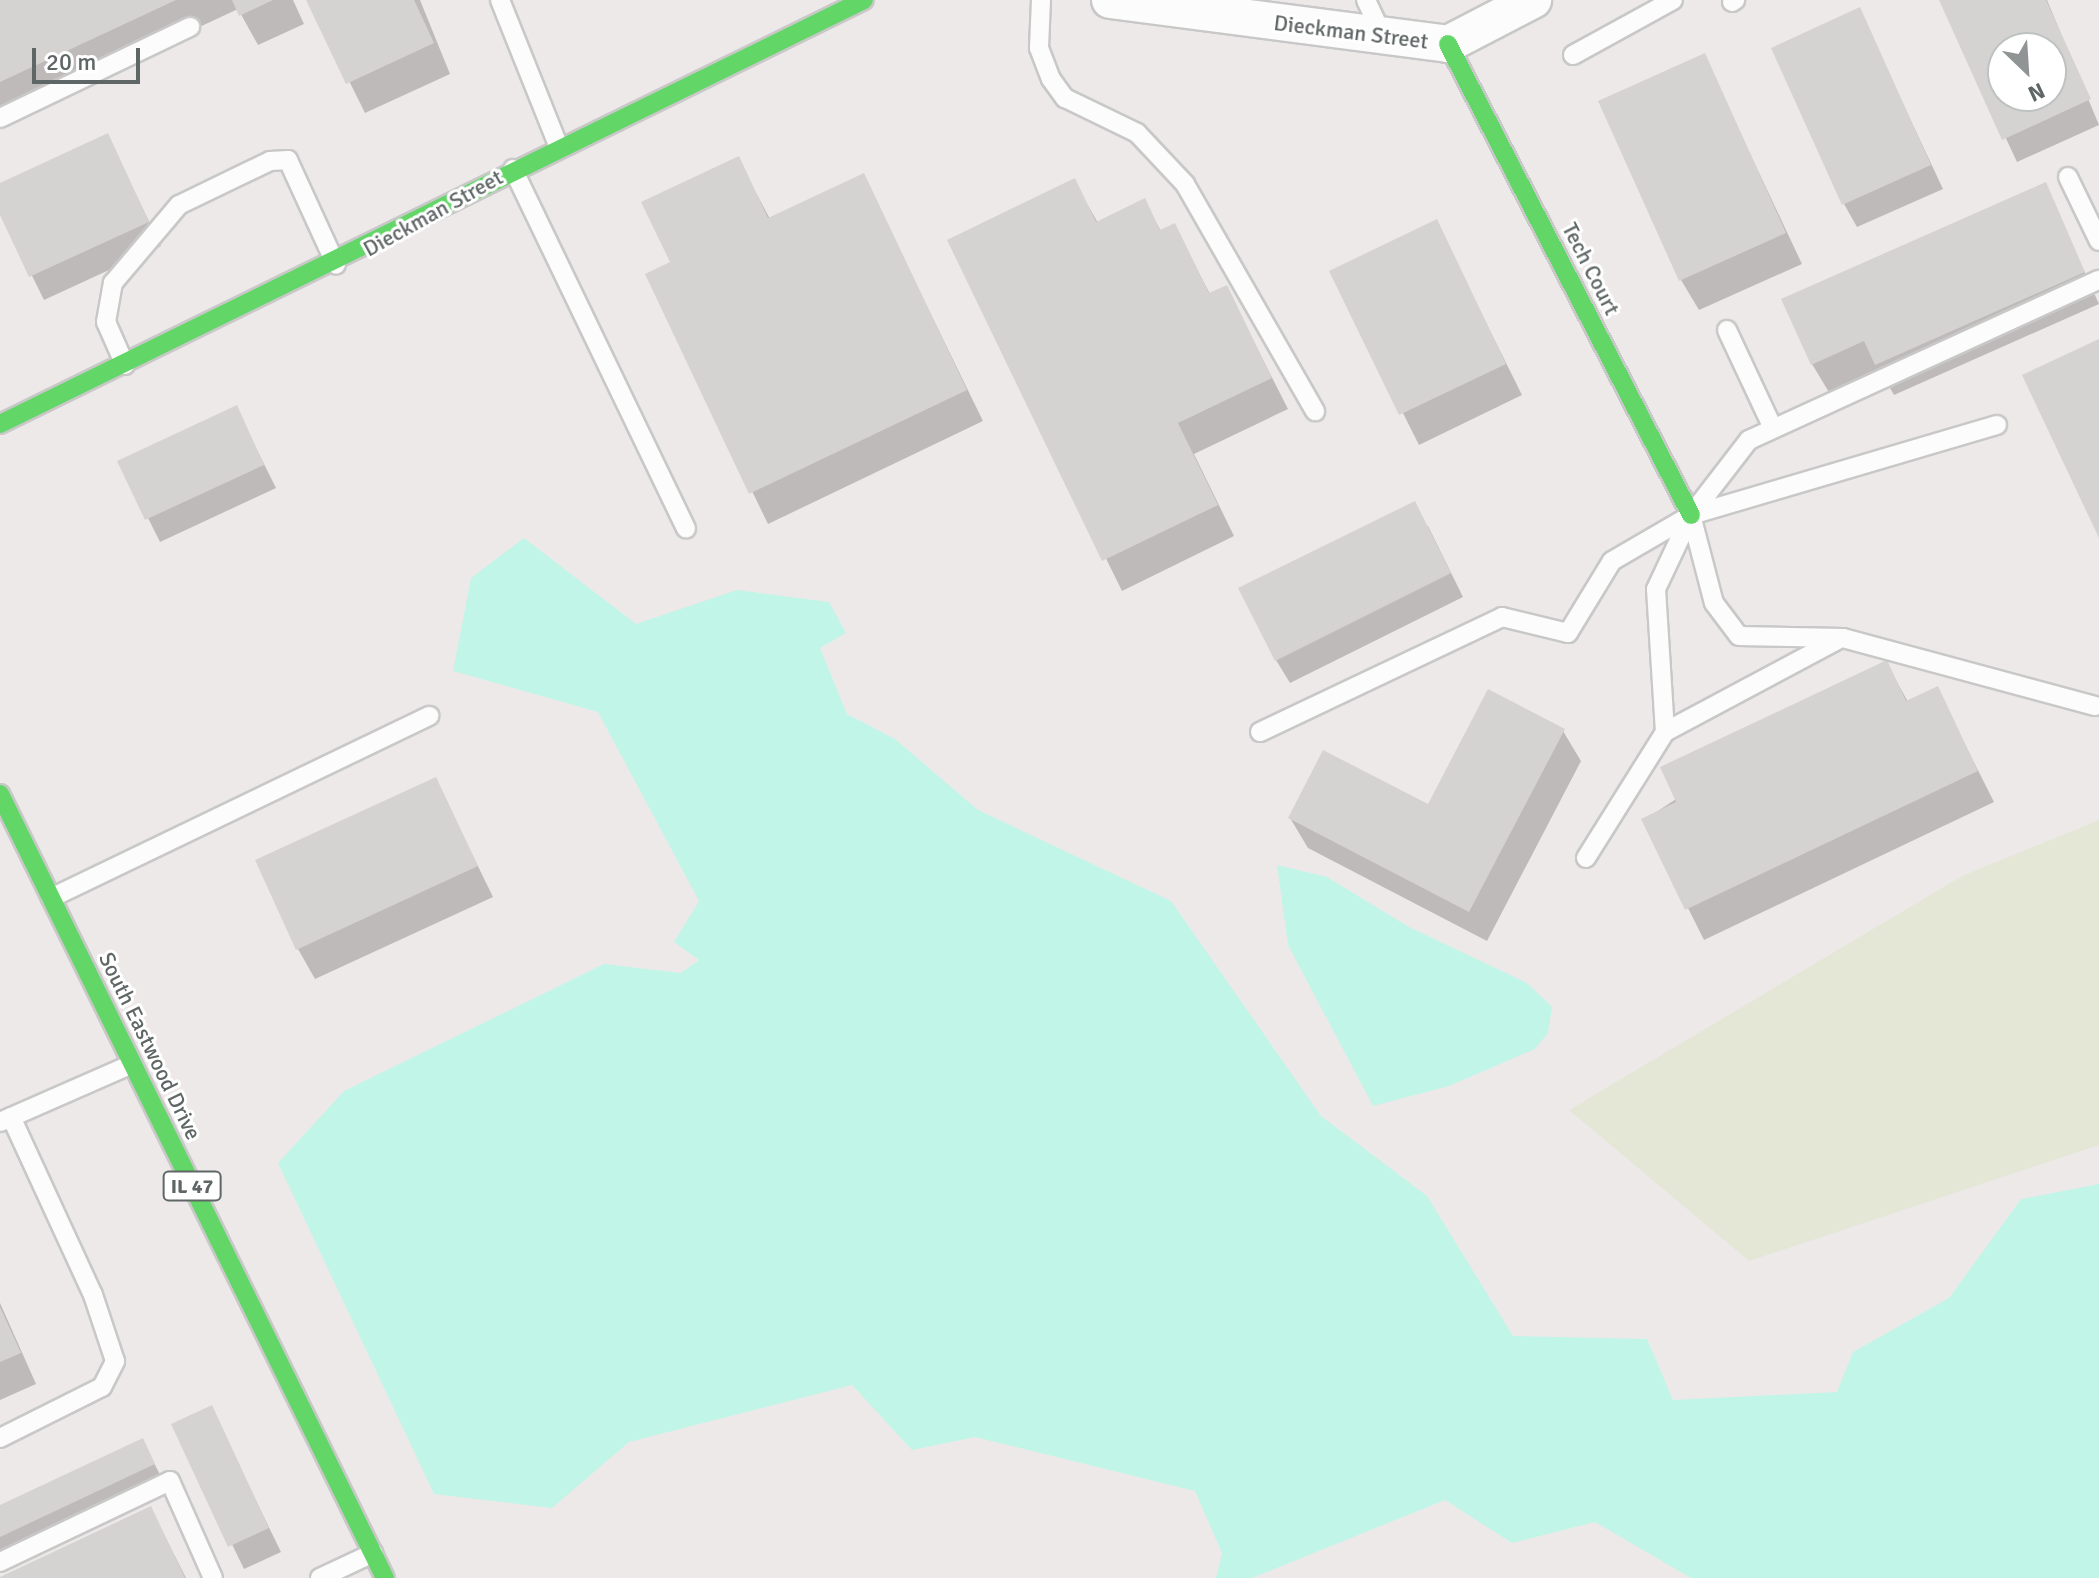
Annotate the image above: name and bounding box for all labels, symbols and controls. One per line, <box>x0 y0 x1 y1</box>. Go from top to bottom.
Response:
street label: Dieckman Street <box>1272 9 1430 55</box>
scale bar <box>36 32 144 82</box>
north arrow <box>1987 32 2067 112</box>
text: 20 m <box>46 47 96 77</box>
text: N <box>2024 77 2049 108</box>
street label: Dieckman Street <box>359 164 507 262</box>
street label: Tech Court <box>1557 218 1625 320</box>
street label: South Eastwood Drive <box>93 948 207 1144</box>
road number: IL 47 <box>162 1170 222 1202</box>

